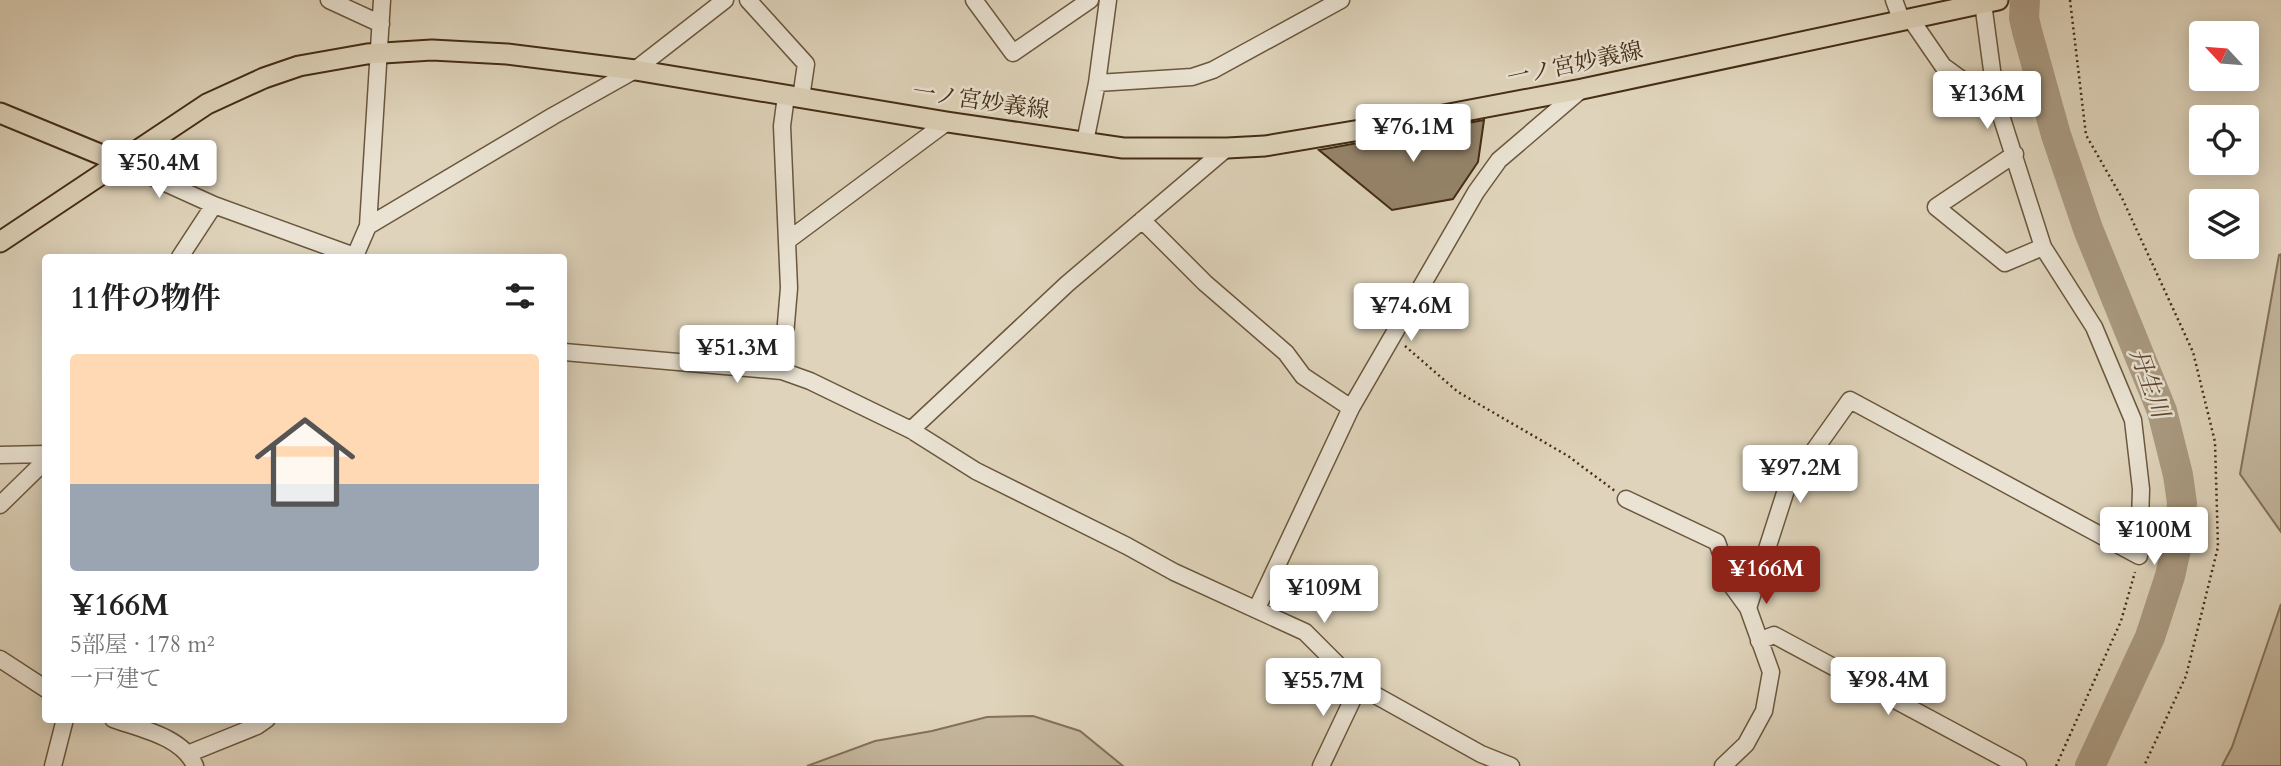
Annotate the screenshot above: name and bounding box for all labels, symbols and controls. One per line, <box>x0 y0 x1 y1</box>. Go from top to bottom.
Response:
north arrow <box>2189 21 2259 91</box>
map controls <box>2189 21 2259 259</box>
street label: 一ノ宮妙義線 <box>1504 34 1646 94</box>
pin: ¥136M <box>1938 72 2036 131</box>
street label: 一ノ宮妙義線 <box>911 76 1051 126</box>
text: ¥136M <box>1949 78 2025 109</box>
pin: ¥76.1M <box>1356 104 1470 164</box>
button: locate <box>2189 105 2259 175</box>
text: ¥76.1M <box>1372 111 1454 142</box>
pin: ¥50.4M <box>102 140 216 200</box>
text: ¥50.4M <box>118 147 200 178</box>
button: layers <box>2189 189 2259 259</box>
icon: filters <box>501 277 539 315</box>
text: 11件の物件 <box>70 278 221 319</box>
pin: ¥74.6M <box>1354 284 1468 343</box>
text: ¥74.6M <box>1370 290 1452 321</box>
pin: ¥51.3M <box>680 326 794 385</box>
text: ¥51.3M <box>696 332 778 363</box>
water label: 丹生川 <box>2121 344 2178 425</box>
icon: home <box>242 399 368 525</box>
pin: ¥97.2M <box>1743 446 1857 505</box>
text: ¥97.2M <box>1759 452 1841 483</box>
pin: ¥100M <box>2105 508 2203 567</box>
text: ¥100M <box>2116 514 2192 545</box>
pin: ¥166M <box>1717 546 1815 606</box>
text: ¥166M <box>1728 553 1804 584</box>
pin: ¥109M <box>1275 566 1373 625</box>
text: ¥109M <box>1286 572 1362 603</box>
text: ¥166M <box>70 585 169 626</box>
text: 5部屋 · 178 m² <box>70 629 215 660</box>
pin: ¥55.7M <box>1266 658 1380 718</box>
pin: ¥98.4M <box>1831 658 1945 717</box>
text: 一戸建て <box>70 663 162 694</box>
text: ¥98.4M <box>1847 664 1929 695</box>
text: ¥55.7M <box>1282 665 1364 696</box>

